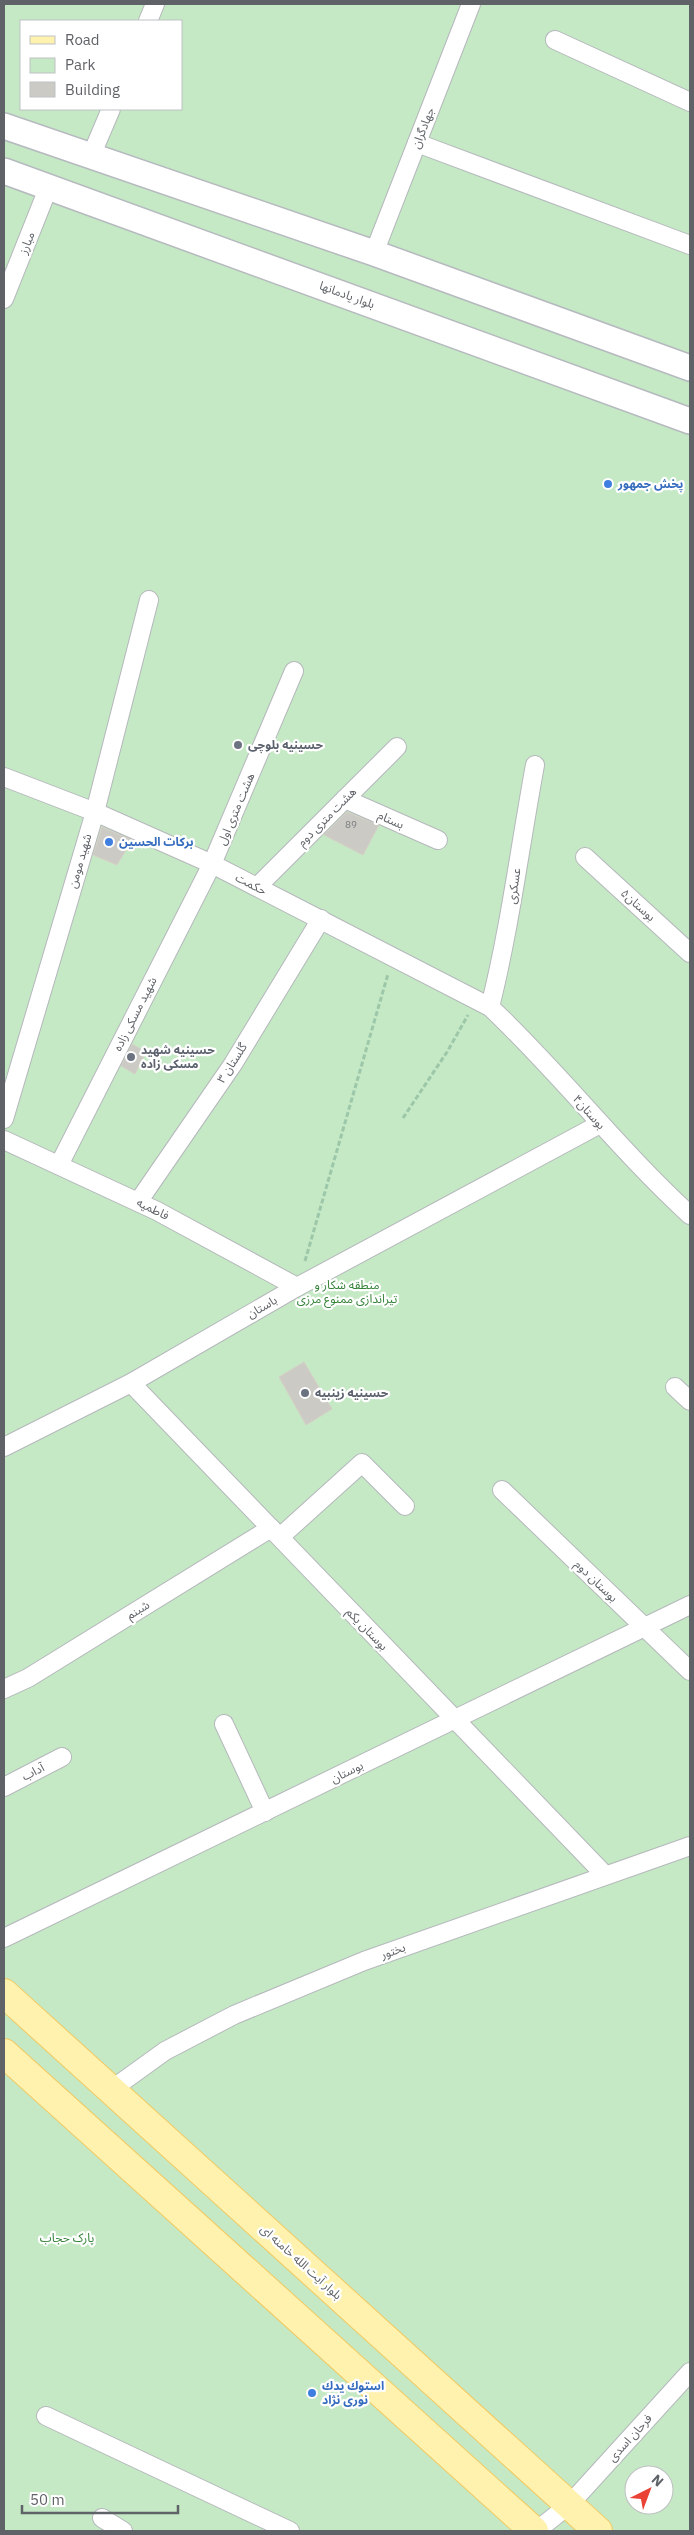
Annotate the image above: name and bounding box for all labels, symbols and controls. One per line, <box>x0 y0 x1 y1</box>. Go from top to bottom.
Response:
legend <box>20 20 182 110</box>
text: Road <box>65 30 100 49</box>
text: Park <box>65 55 95 74</box>
text: Building <box>65 80 120 99</box>
street label: جهادگران <box>408 105 437 151</box>
street label: مبارز <box>15 229 38 257</box>
street label: بلوار یادمانها <box>317 278 377 312</box>
place label: پخش جمهور <box>617 476 683 493</box>
marker: پخش جمهور <box>602 478 614 490</box>
place label: حسینیه بلوچی <box>248 737 324 754</box>
marker: حسینیه بلوچی <box>232 739 244 751</box>
street label: هشت متری اول <box>214 770 258 847</box>
street label: هشت متری دوم <box>294 784 361 851</box>
street label: بستام <box>375 807 407 834</box>
house number: 89 <box>345 818 357 831</box>
street label: شهید مومن <box>65 832 95 890</box>
place label: برکات الحسین <box>119 834 194 849</box>
marker: برکات الحسین <box>103 836 115 848</box>
street label: عسکری <box>504 867 523 905</box>
street label: حکمت <box>233 869 269 898</box>
street label: بوستان۵ <box>618 885 659 924</box>
street label: شهید مسکی زاده <box>109 974 160 1053</box>
street label: گلستان ۳ <box>213 1039 251 1086</box>
place label: حسینیه شهید مسکی زاده <box>141 1042 215 1071</box>
marker: حسینیه شهید مسکی زاده <box>125 1051 137 1063</box>
street label: بوستان۴ <box>570 1091 609 1132</box>
street label: فاطمیه <box>135 1194 172 1223</box>
park label: منطقه شکار و تیراندازی ممنوع مرزی <box>297 1277 398 1308</box>
street label: باستان <box>244 1292 280 1321</box>
place label: حسینیه زینبیه <box>315 1385 389 1400</box>
marker: حسینیه زینبیه <box>299 1387 311 1399</box>
street label: بوستان دوم <box>570 1556 621 1606</box>
street label: شبنم <box>123 1597 153 1624</box>
street label: بوستان یکم <box>342 1604 391 1655</box>
street label: بوستان <box>328 1757 366 1786</box>
street label: آداب <box>19 1759 47 1784</box>
street label: بختور <box>377 1939 407 1962</box>
street label: بلوار آیت الله خامنه ای <box>257 2221 345 2302</box>
park label: پارک حجاب <box>40 2230 94 2246</box>
place label: استوك يدك نوری نژاد <box>322 2378 384 2407</box>
marker: استوك يدك نوری نژاد <box>306 2387 318 2399</box>
street label: فرحان اسدی <box>604 2411 655 2465</box>
north arrow <box>624 2465 674 2515</box>
text: N <box>648 2470 667 2490</box>
scale bar <box>22 2482 179 2514</box>
text: 50 m <box>30 2490 65 2509</box>

